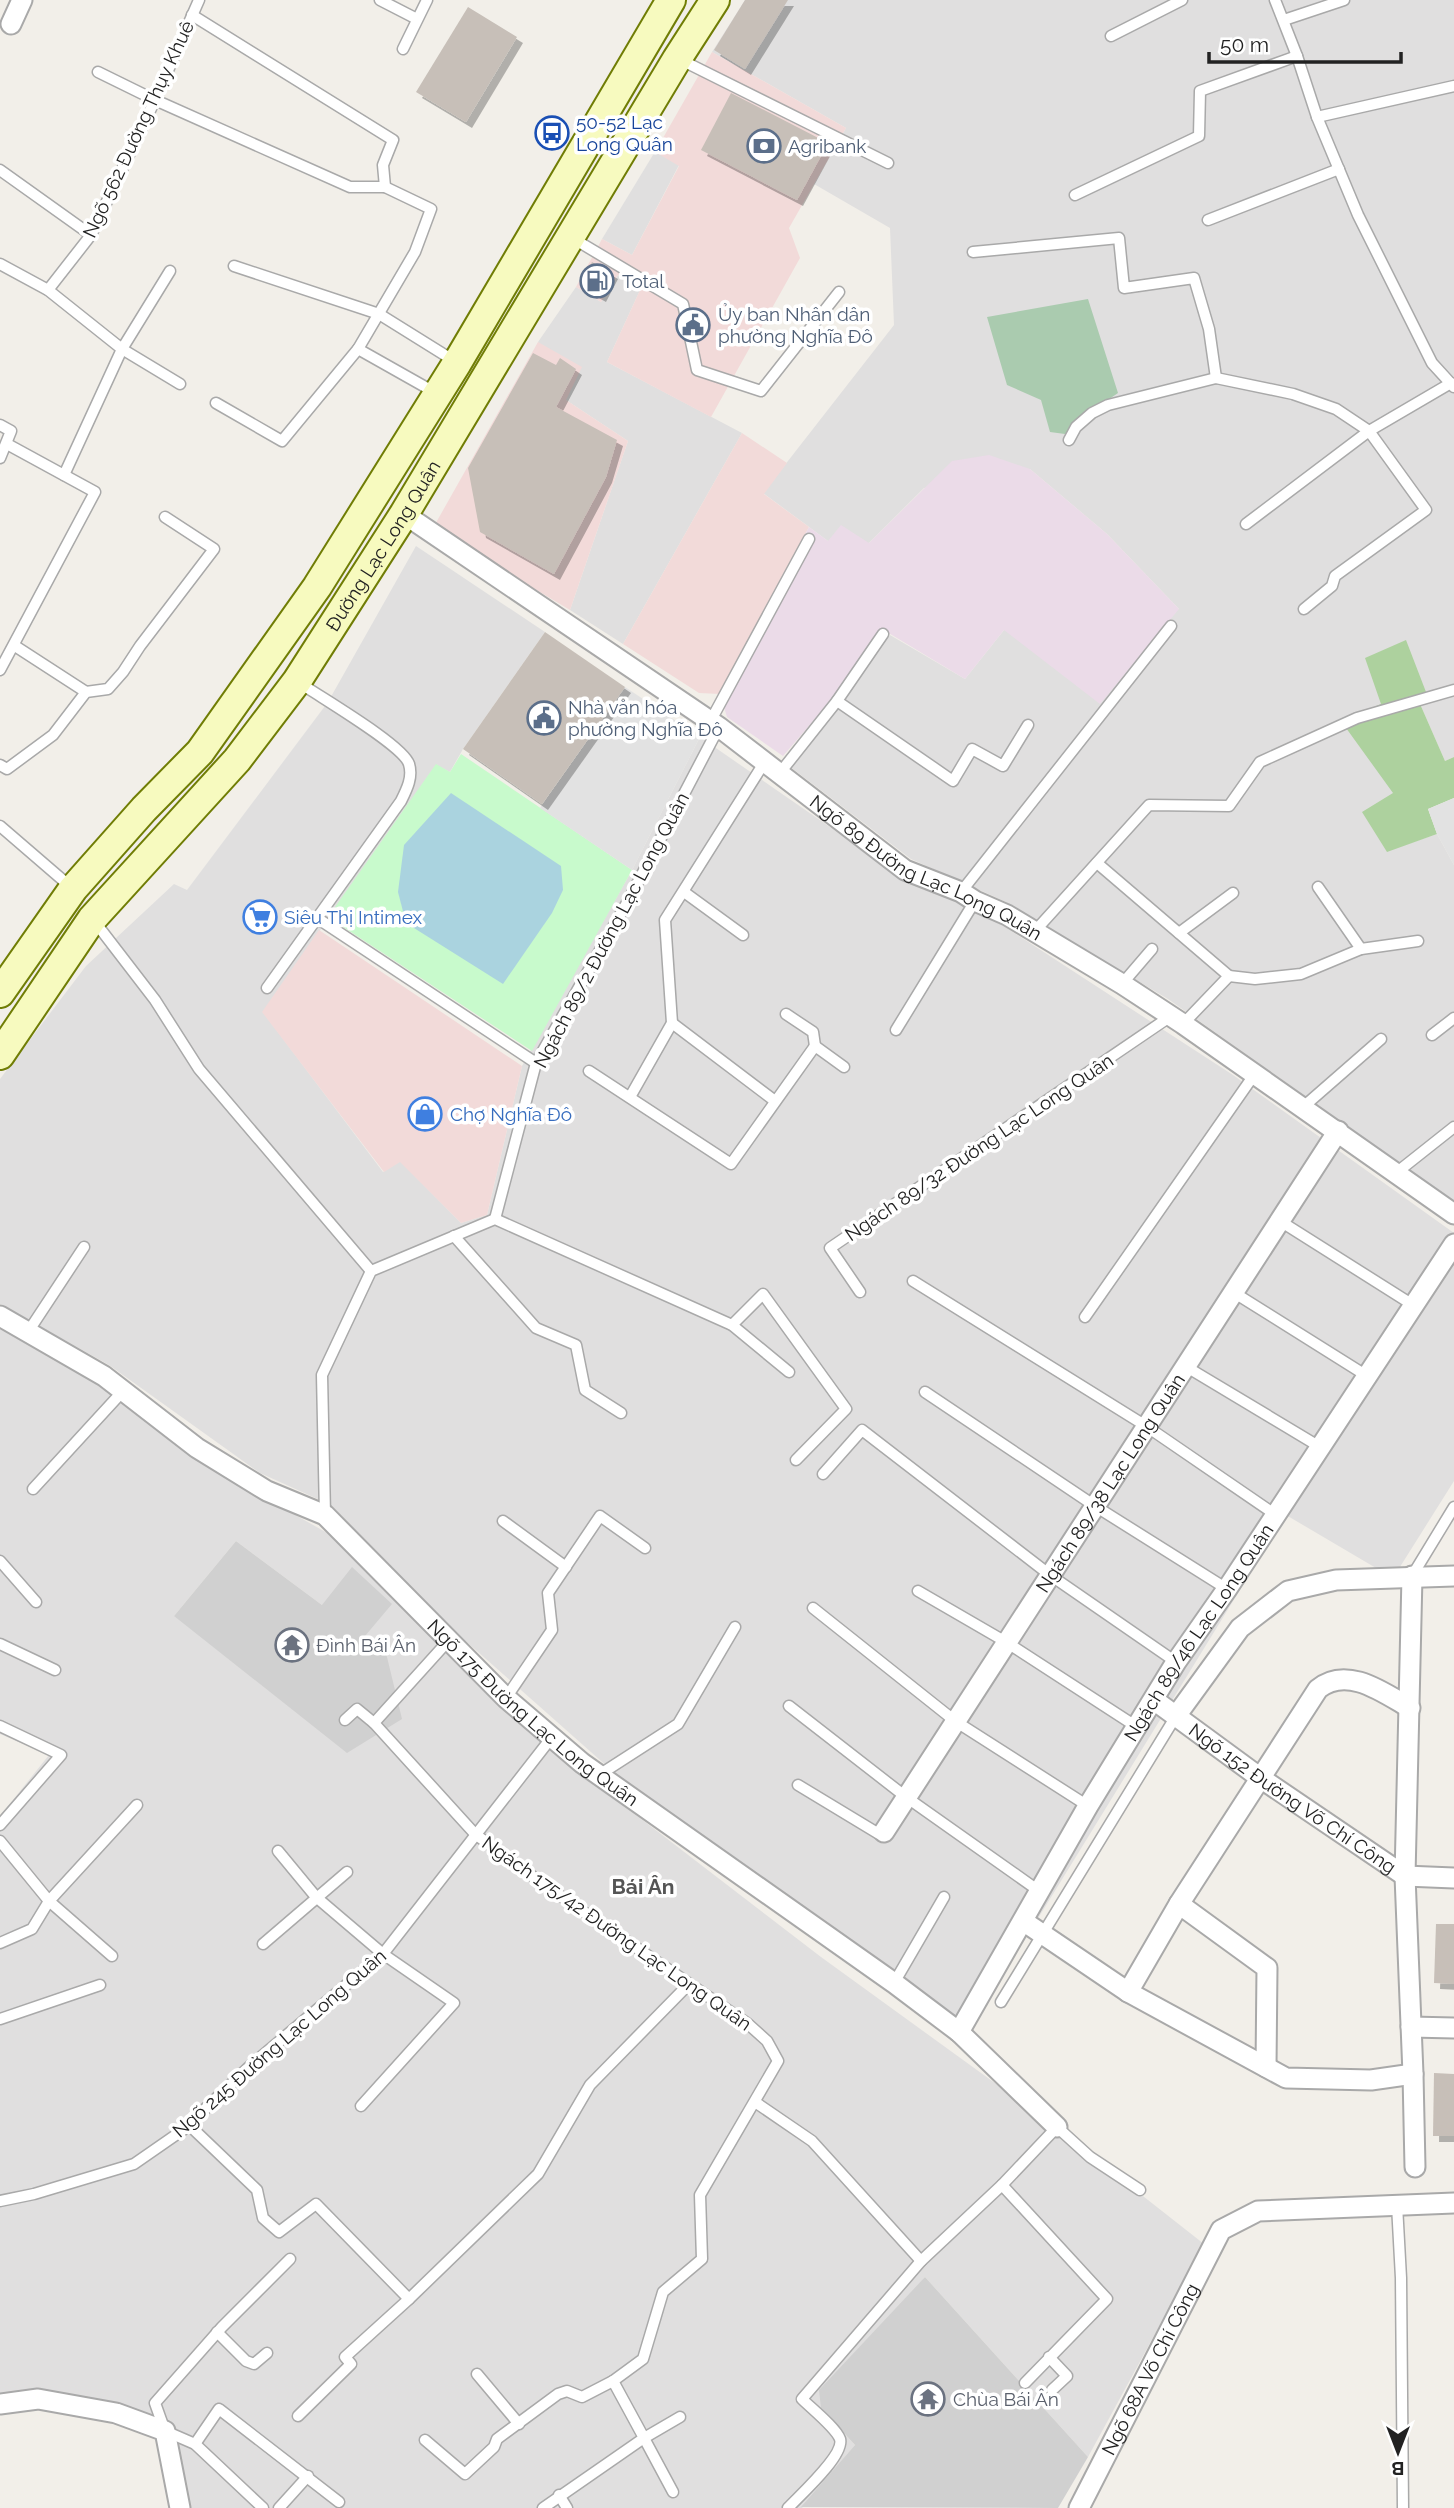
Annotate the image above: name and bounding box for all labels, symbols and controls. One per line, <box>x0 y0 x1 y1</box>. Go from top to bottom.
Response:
street label: Ngõ 562 Đường Thụy Khuê <box>78 17 198 241</box>
scale bar <box>1209 21 1402 65</box>
text: 50 m <box>1220 32 1269 57</box>
place label: 50-52 Lạc Long Quân <box>576 111 673 155</box>
bus stop icon: 50-52 Lạc Long Quân <box>533 114 571 152</box>
bank icon: Agribank <box>745 127 783 165</box>
place label: Agribank <box>788 135 866 157</box>
fuel station icon: Total <box>578 262 616 300</box>
place label: Total <box>622 270 665 292</box>
place label: Ủy ban Nhân dân phường Nghĩa Đô <box>718 303 873 347</box>
public building icon: Ủy ban Nhân dân phường Nghĩa Đô <box>674 306 712 344</box>
street label: Đường Lạc Long Quân <box>321 456 445 635</box>
place label: Nhà văn hóa phường Nghĩa Đô <box>568 696 723 740</box>
public building icon: Nhà văn hóa phường Nghĩa Đô <box>525 699 563 737</box>
street label: Ngách 89/2 Đường Lạc Long Quân <box>529 789 693 1071</box>
street label: Ngõ 89 Đường Lạc Long Quân <box>806 790 1046 945</box>
supermarket icon: Siêu Thị Intimex <box>241 898 279 936</box>
place label: Siêu Thị Intimex <box>284 906 422 928</box>
street label: Ngách 89/32 Đường Lạc Long Quân <box>841 1049 1117 1245</box>
shop icon: Chợ Nghĩa Đô <box>406 1095 444 1133</box>
place label: Chợ Nghĩa Đô <box>450 1103 572 1125</box>
street label: Ngách 89/38 Lạc Long Quân <box>1031 1369 1189 1596</box>
street label: Ngách 89/46 Lạc Long Quân <box>1119 1520 1278 1745</box>
street label: Ngõ 175 Đường Lạc Long Quân <box>423 1614 643 1810</box>
temple icon: Đình Bái Ân <box>273 1626 311 1664</box>
place label: Đình Bái Ân <box>316 1634 416 1656</box>
street label: Ngõ 152 Đường Võ Chí Công <box>1185 1719 1400 1878</box>
street label: Ngách 175/42 Đường Lạc Long Quân <box>478 1831 756 2035</box>
district label: Bái Ân <box>612 1874 674 1899</box>
street label: Ngõ 245 Đường Lạc Long Quân <box>168 1944 390 2142</box>
street label: Ngõ 68A Võ Chí Công <box>1097 2280 1203 2459</box>
temple icon: Chùa Bái Ân <box>909 2380 947 2418</box>
place label: Chùa Bái Ân <box>953 2388 1059 2410</box>
north arrow <box>1363 2417 1433 2487</box>
text: B <box>1391 2458 1404 2480</box>

